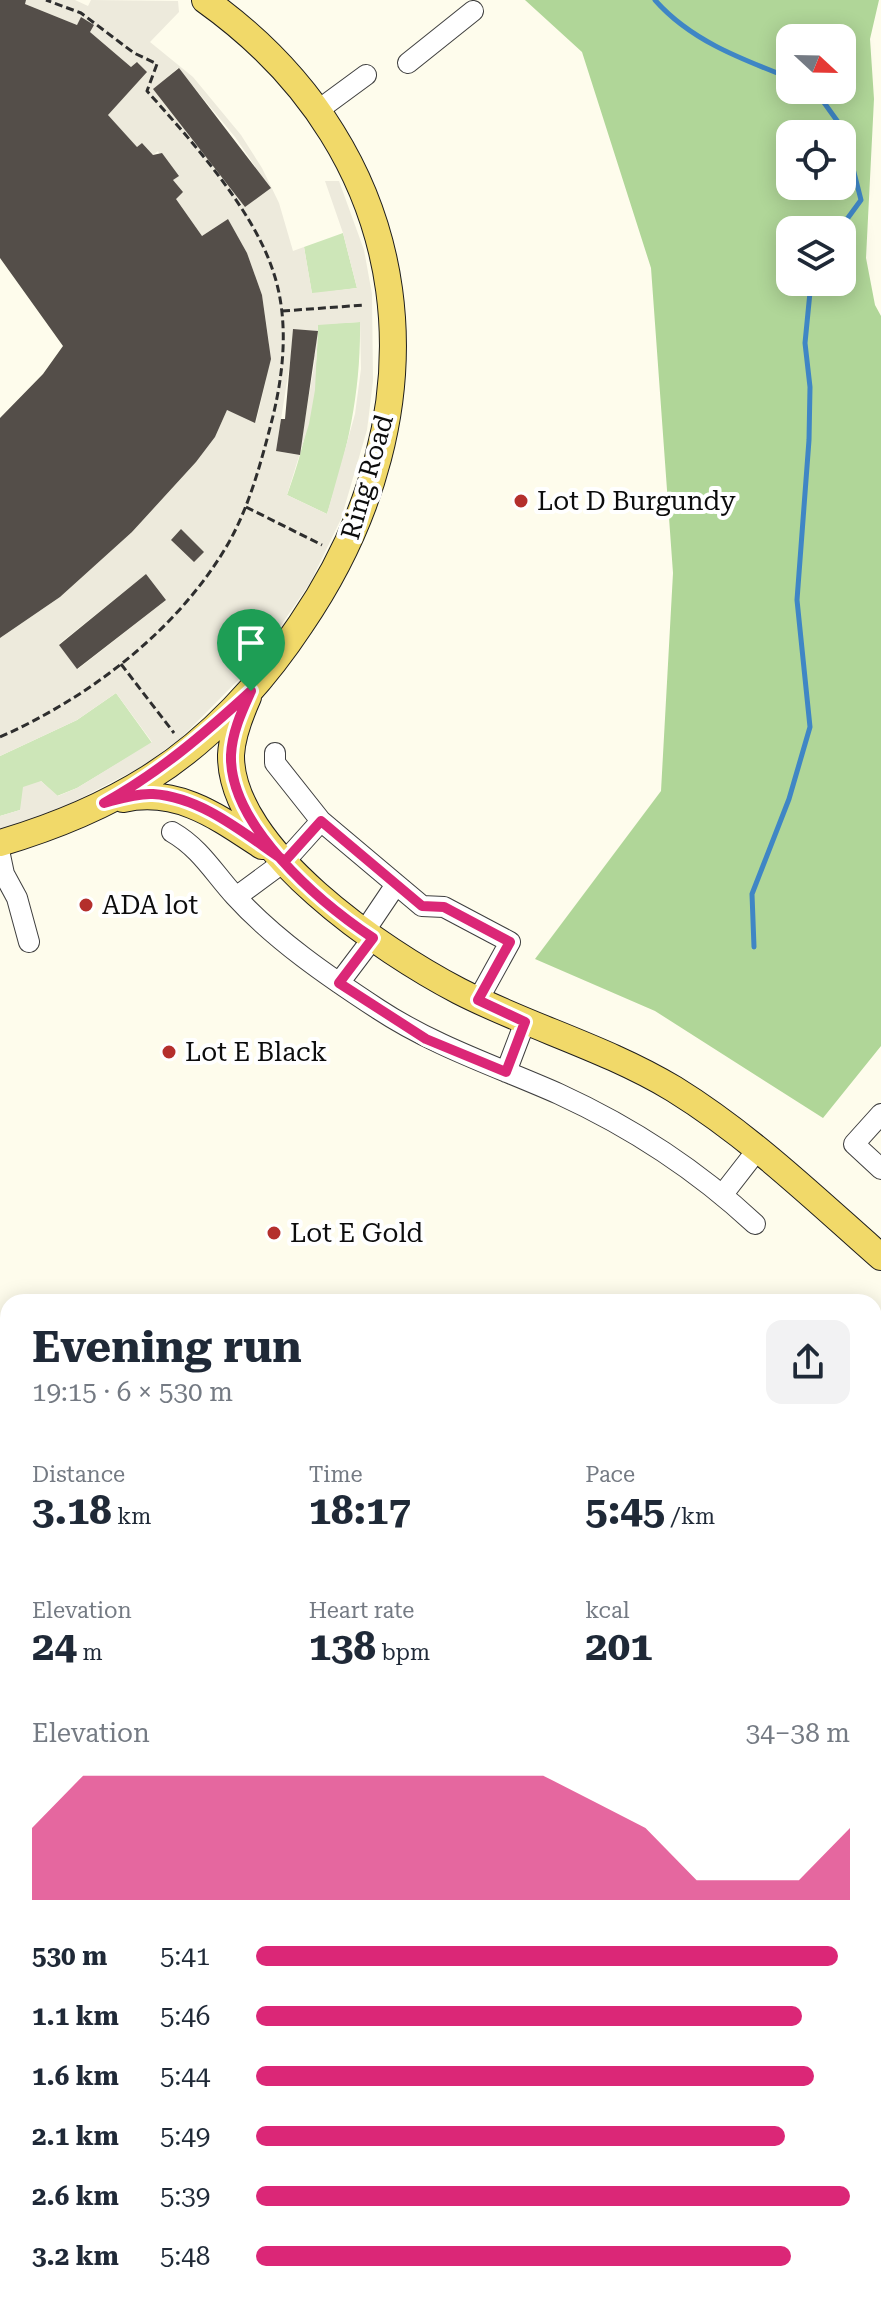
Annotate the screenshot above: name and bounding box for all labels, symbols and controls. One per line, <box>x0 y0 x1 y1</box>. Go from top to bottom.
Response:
north arrow <box>776 24 856 104</box>
map controls <box>776 24 856 296</box>
button: locate <box>776 120 856 200</box>
button: layers <box>776 216 856 296</box>
street label: Ring Road <box>335 411 399 543</box>
place label: Lot D Burgundy <box>537 486 736 516</box>
marker: Lot D Burgundy <box>512 492 530 510</box>
pin <box>217 609 285 691</box>
icon: arrive <box>229 621 273 665</box>
place label: ADA lot <box>102 890 199 920</box>
marker: ADA lot <box>77 896 95 914</box>
place label: Lot E Black <box>185 1037 327 1067</box>
marker: Lot E Black <box>160 1043 178 1061</box>
place label: Lot E Gold <box>290 1218 423 1248</box>
marker: Lot E Gold <box>265 1224 283 1242</box>
button: share <box>766 1320 850 1404</box>
text: Evening run <box>32 1321 302 1373</box>
text: 19:15 · 6 × 530 m <box>32 1377 233 1407</box>
text: Distance <box>32 1462 125 1487</box>
text: Time <box>309 1462 363 1487</box>
text: Pace <box>585 1462 635 1487</box>
text: 3.18 <box>32 1487 112 1534</box>
text: 18:17 <box>309 1487 411 1534</box>
text: 5:45 <box>585 1487 665 1534</box>
text: km <box>112 1504 151 1529</box>
text: /km <box>665 1504 715 1529</box>
text: Elevation <box>32 1598 132 1623</box>
text: Heart rate <box>309 1598 414 1623</box>
text: kcal <box>585 1598 630 1623</box>
text: 24 <box>32 1623 77 1670</box>
text: 138 <box>309 1623 376 1670</box>
text: 201 <box>585 1623 653 1670</box>
text: m <box>77 1640 102 1665</box>
text: bpm <box>376 1640 430 1665</box>
text: Elevation <box>32 1718 150 1748</box>
text: 34–38 m <box>746 1718 850 1748</box>
text: 530 m <box>32 1941 107 1971</box>
text: 5:41 <box>160 1941 210 1971</box>
text: 1.1 km <box>32 2001 119 2031</box>
text: 5:46 <box>160 2001 210 2031</box>
text: 1.6 km <box>32 2061 119 2091</box>
text: 5:44 <box>160 2061 210 2091</box>
text: 2.1 km <box>32 2121 119 2151</box>
text: 5:49 <box>160 2121 210 2151</box>
text: 2.6 km <box>32 2181 119 2211</box>
text: 5:39 <box>160 2181 210 2211</box>
text: 3.2 km <box>32 2241 119 2271</box>
text: 5:48 <box>160 2241 210 2271</box>

